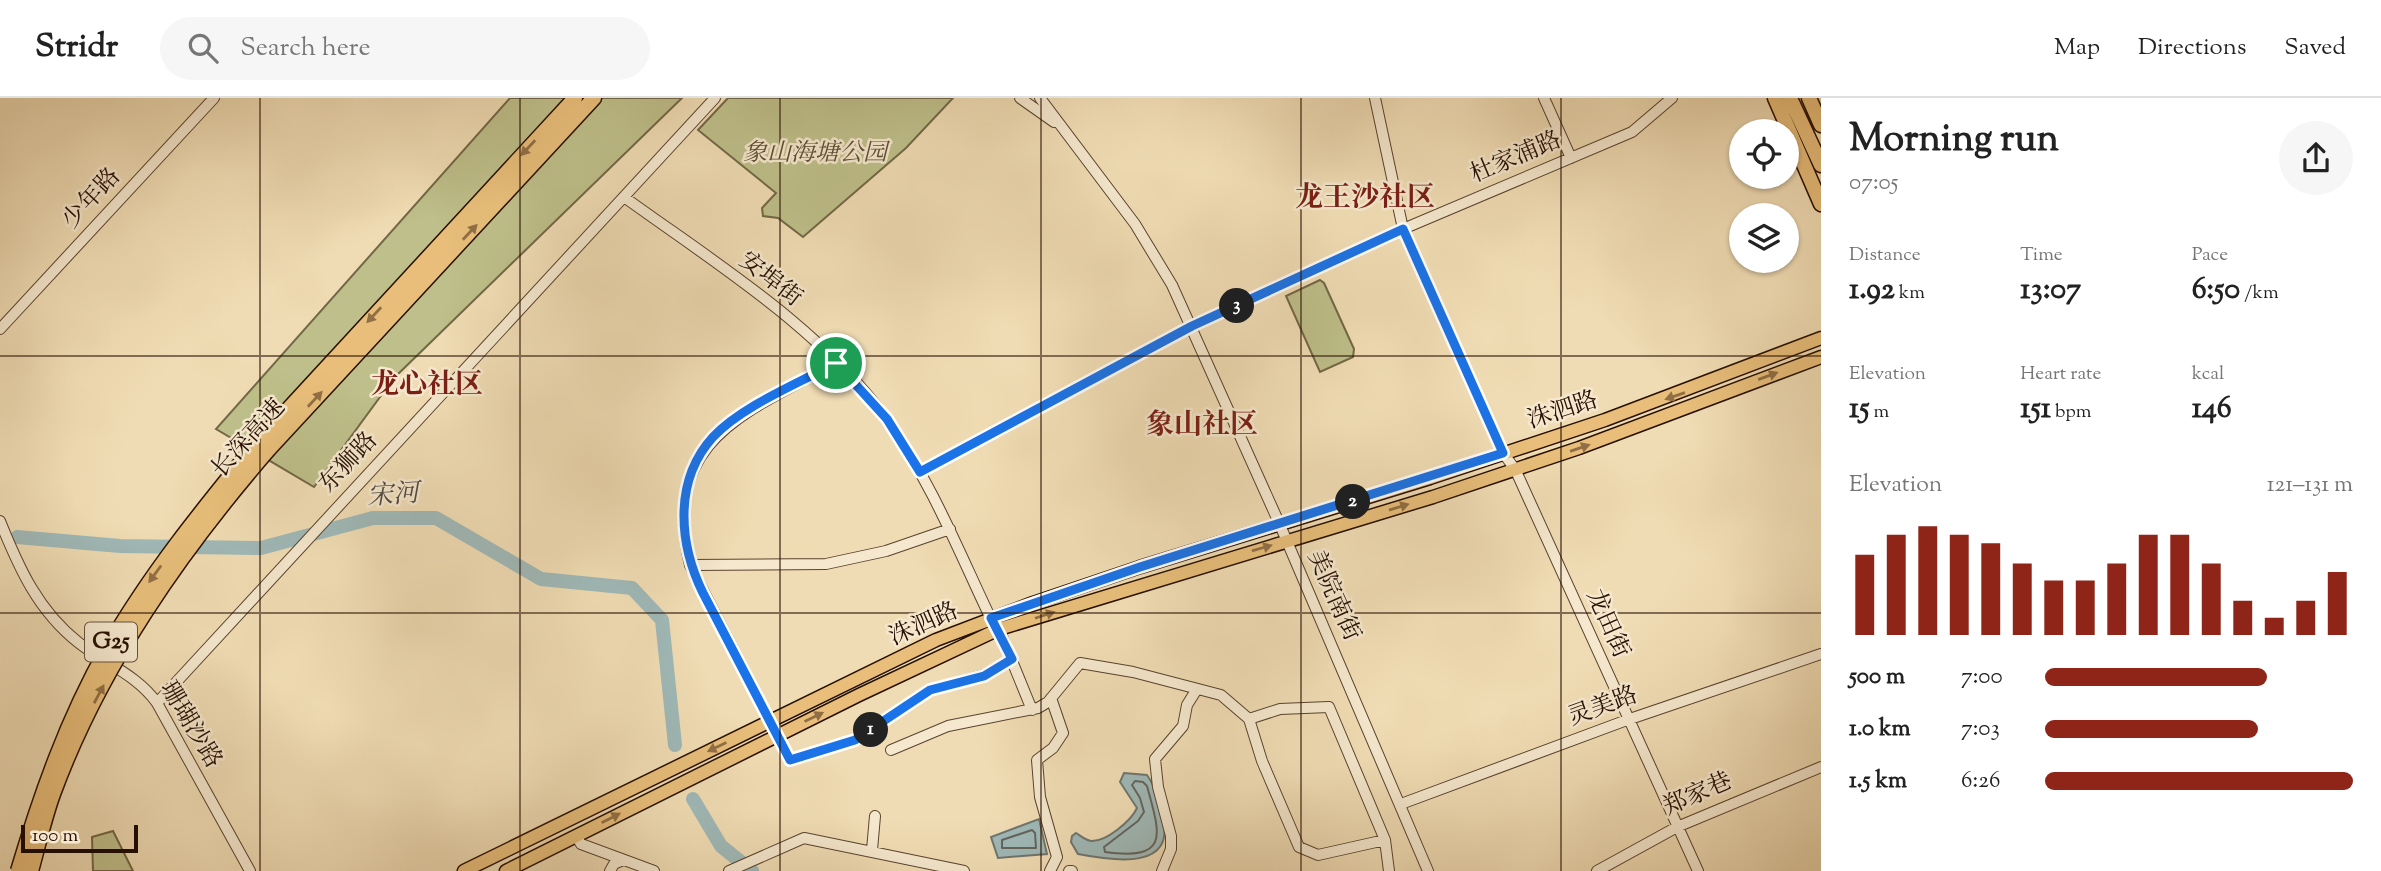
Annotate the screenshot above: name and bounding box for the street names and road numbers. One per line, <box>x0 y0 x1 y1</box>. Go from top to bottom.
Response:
street label: 杜家浦路 <box>1465 124 1567 192</box>
street label: 少年路 <box>55 161 129 237</box>
street label: 安埠街 <box>731 244 809 316</box>
street label: 洙泗路 <box>1524 384 1602 438</box>
street label: 长深高速 <box>204 392 294 486</box>
street label: 东狮路 <box>312 425 386 501</box>
street label: 美院南街 <box>1298 545 1368 647</box>
street label: 龙田街 <box>1577 584 1637 664</box>
street label: 洙泗路 <box>884 595 964 655</box>
road number: G25 <box>85 622 137 662</box>
street label: 珊瑚沙路 <box>151 675 229 775</box>
street label: 灵美路 <box>1563 679 1643 735</box>
street label: 郑家巷 <box>1658 765 1738 825</box>

